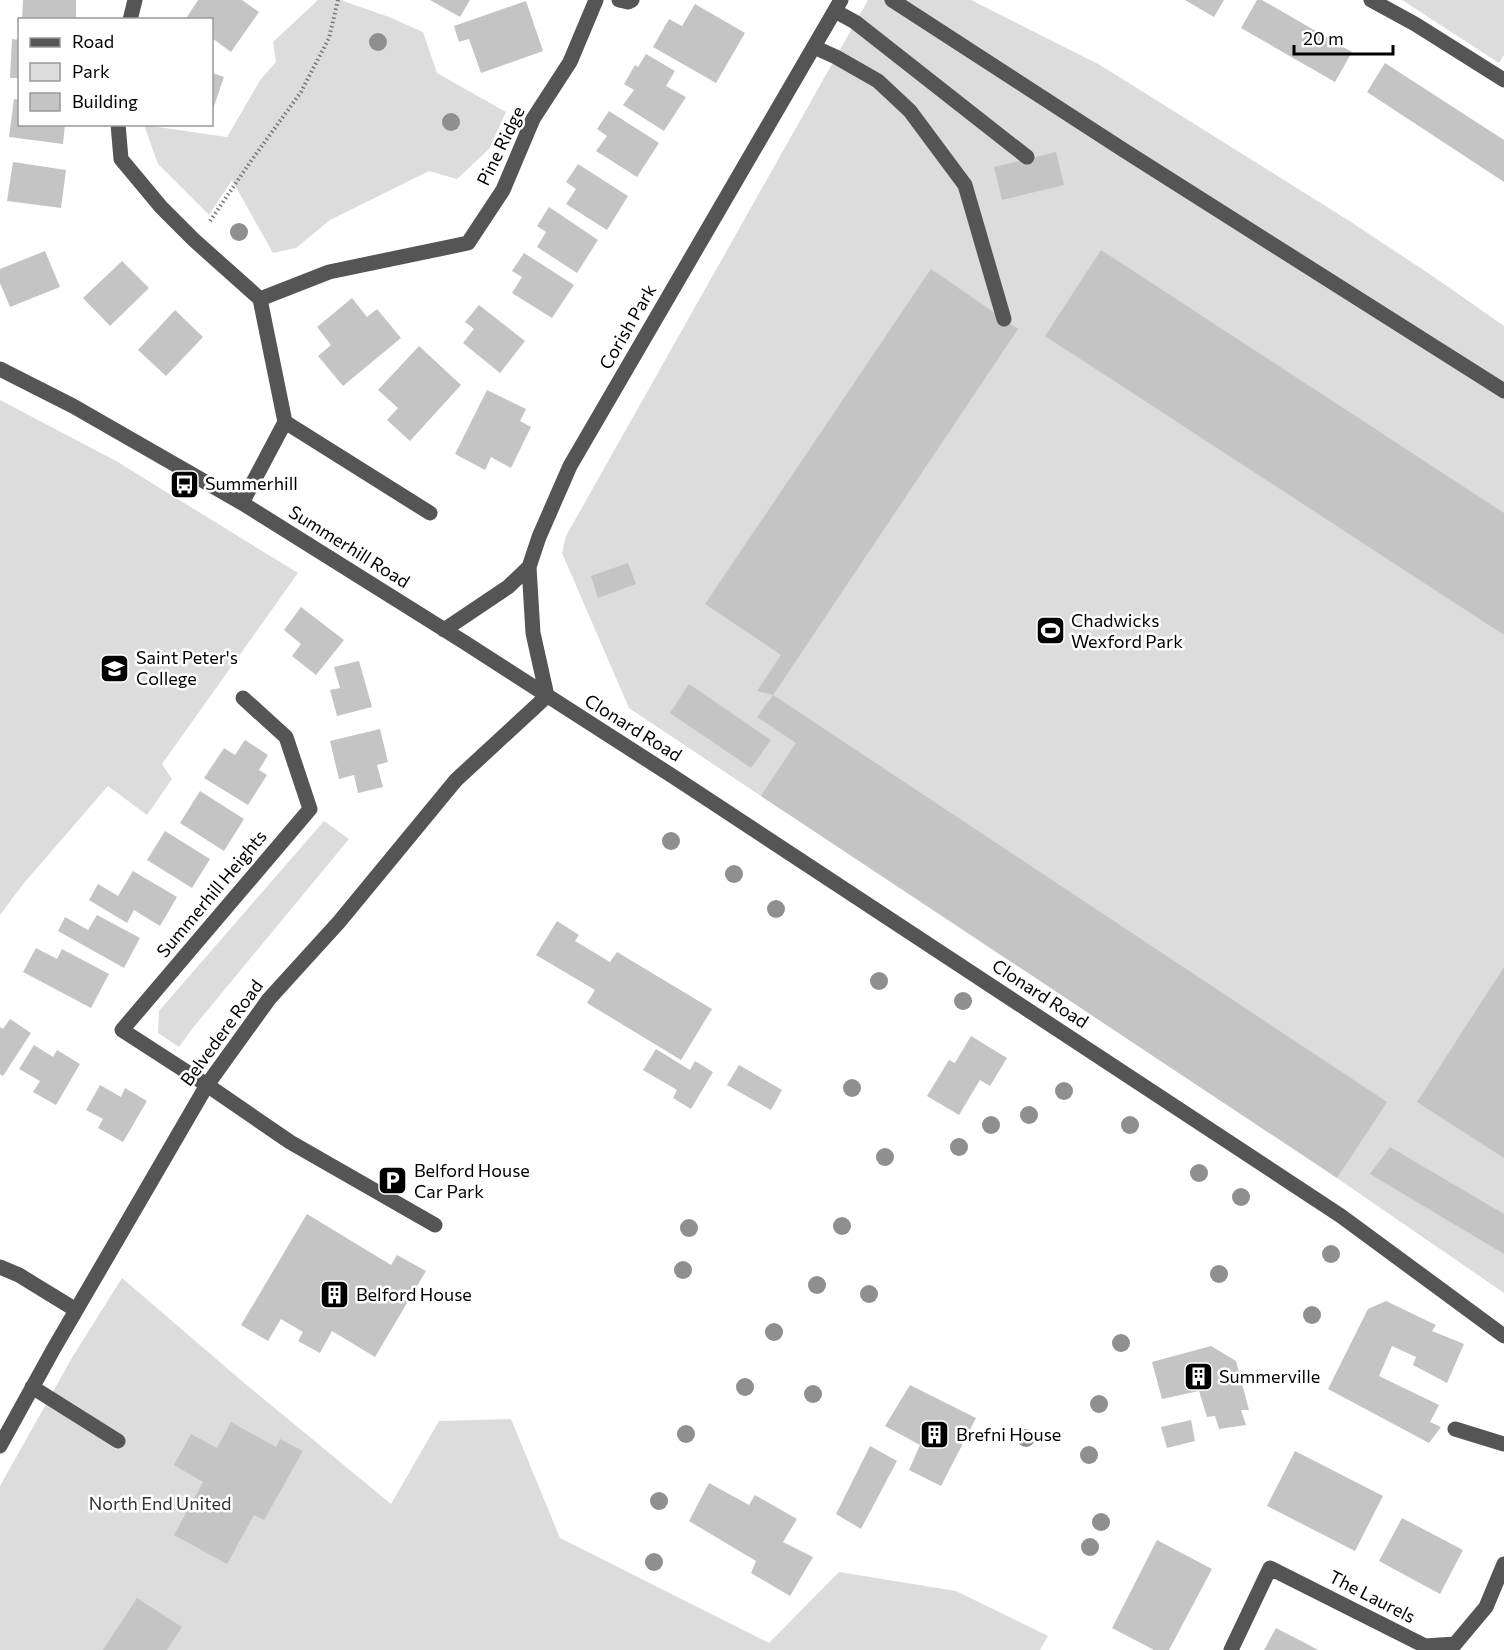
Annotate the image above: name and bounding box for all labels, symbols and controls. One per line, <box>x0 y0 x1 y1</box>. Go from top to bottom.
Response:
legend <box>18 18 213 126</box>
scale bar <box>1294 18 1393 56</box>
text: 20 m <box>1303 27 1344 49</box>
text: Road <box>72 30 114 52</box>
text: Park <box>72 60 110 82</box>
text: Building <box>72 90 138 112</box>
street label: Pine Ridge <box>472 102 529 189</box>
street label: Corish Park <box>594 280 660 373</box>
bus stop icon: Summerhill <box>168 468 200 500</box>
place label: Summerhill <box>205 472 298 494</box>
street label: Summerhill Road <box>285 500 414 592</box>
place label: Chadwicks Wexford Park <box>1071 609 1183 652</box>
sports icon: Chadwicks Wexford Park <box>1034 615 1066 647</box>
place label: Saint Peter's College <box>136 646 238 689</box>
school or university icon: Saint Peter's College <box>99 652 131 684</box>
street label: Clonard Road <box>581 689 686 766</box>
street label: Summerhill Heights <box>152 825 271 962</box>
street label: Clonard Road <box>988 954 1093 1032</box>
street label: Belvedere Road <box>175 975 267 1090</box>
place label: Belford House Car Park <box>414 1159 530 1202</box>
parking icon: Belford House Car Park <box>377 1165 409 1197</box>
building icon: Belford House <box>319 1279 351 1311</box>
place label: Belford House <box>356 1283 472 1305</box>
building icon: Summerville <box>1182 1361 1214 1393</box>
place label: Summerville <box>1219 1365 1320 1387</box>
building icon: Brefni House <box>919 1419 951 1451</box>
place label: Brefni House <box>956 1423 1061 1445</box>
park label: North End United <box>89 1492 231 1514</box>
street label: The Laurels <box>1326 1565 1419 1627</box>

